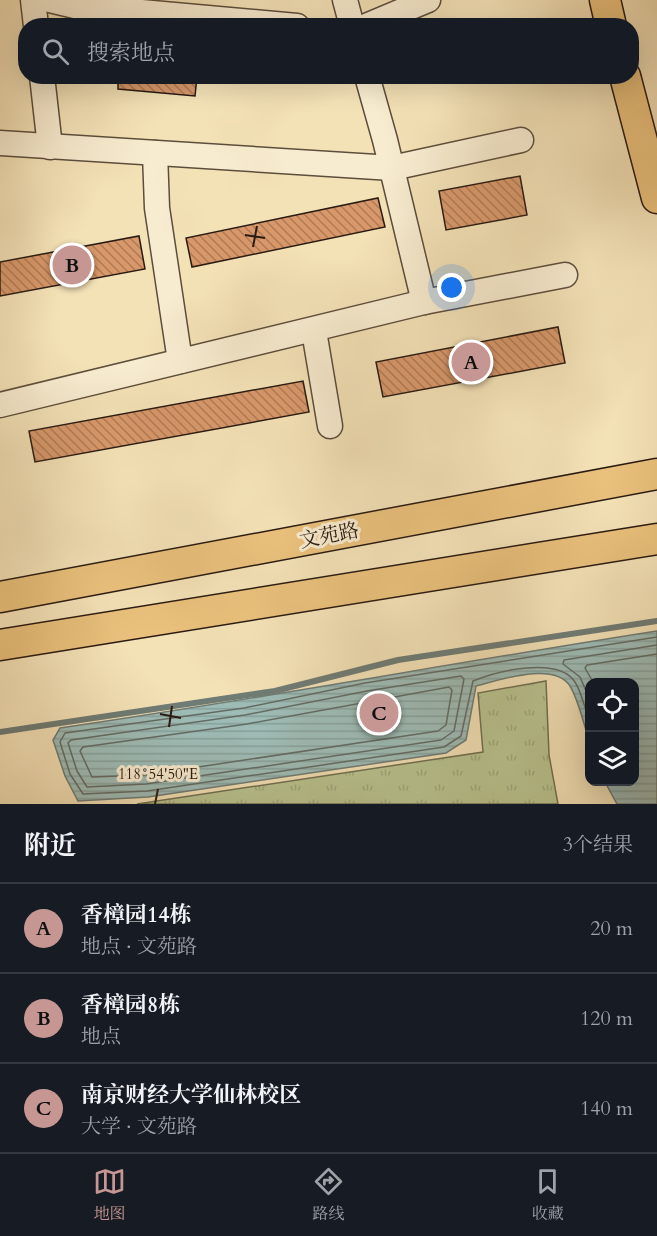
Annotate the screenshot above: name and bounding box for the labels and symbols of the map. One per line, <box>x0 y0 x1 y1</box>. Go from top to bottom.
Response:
pin: B <box>52 242 92 288</box>
your location <box>437 273 466 302</box>
pin: A <box>452 340 490 385</box>
street label: 文苑路 <box>297 517 361 554</box>
pin: C <box>360 690 398 736</box>
text: 118°54'50"E <box>118 764 198 784</box>

